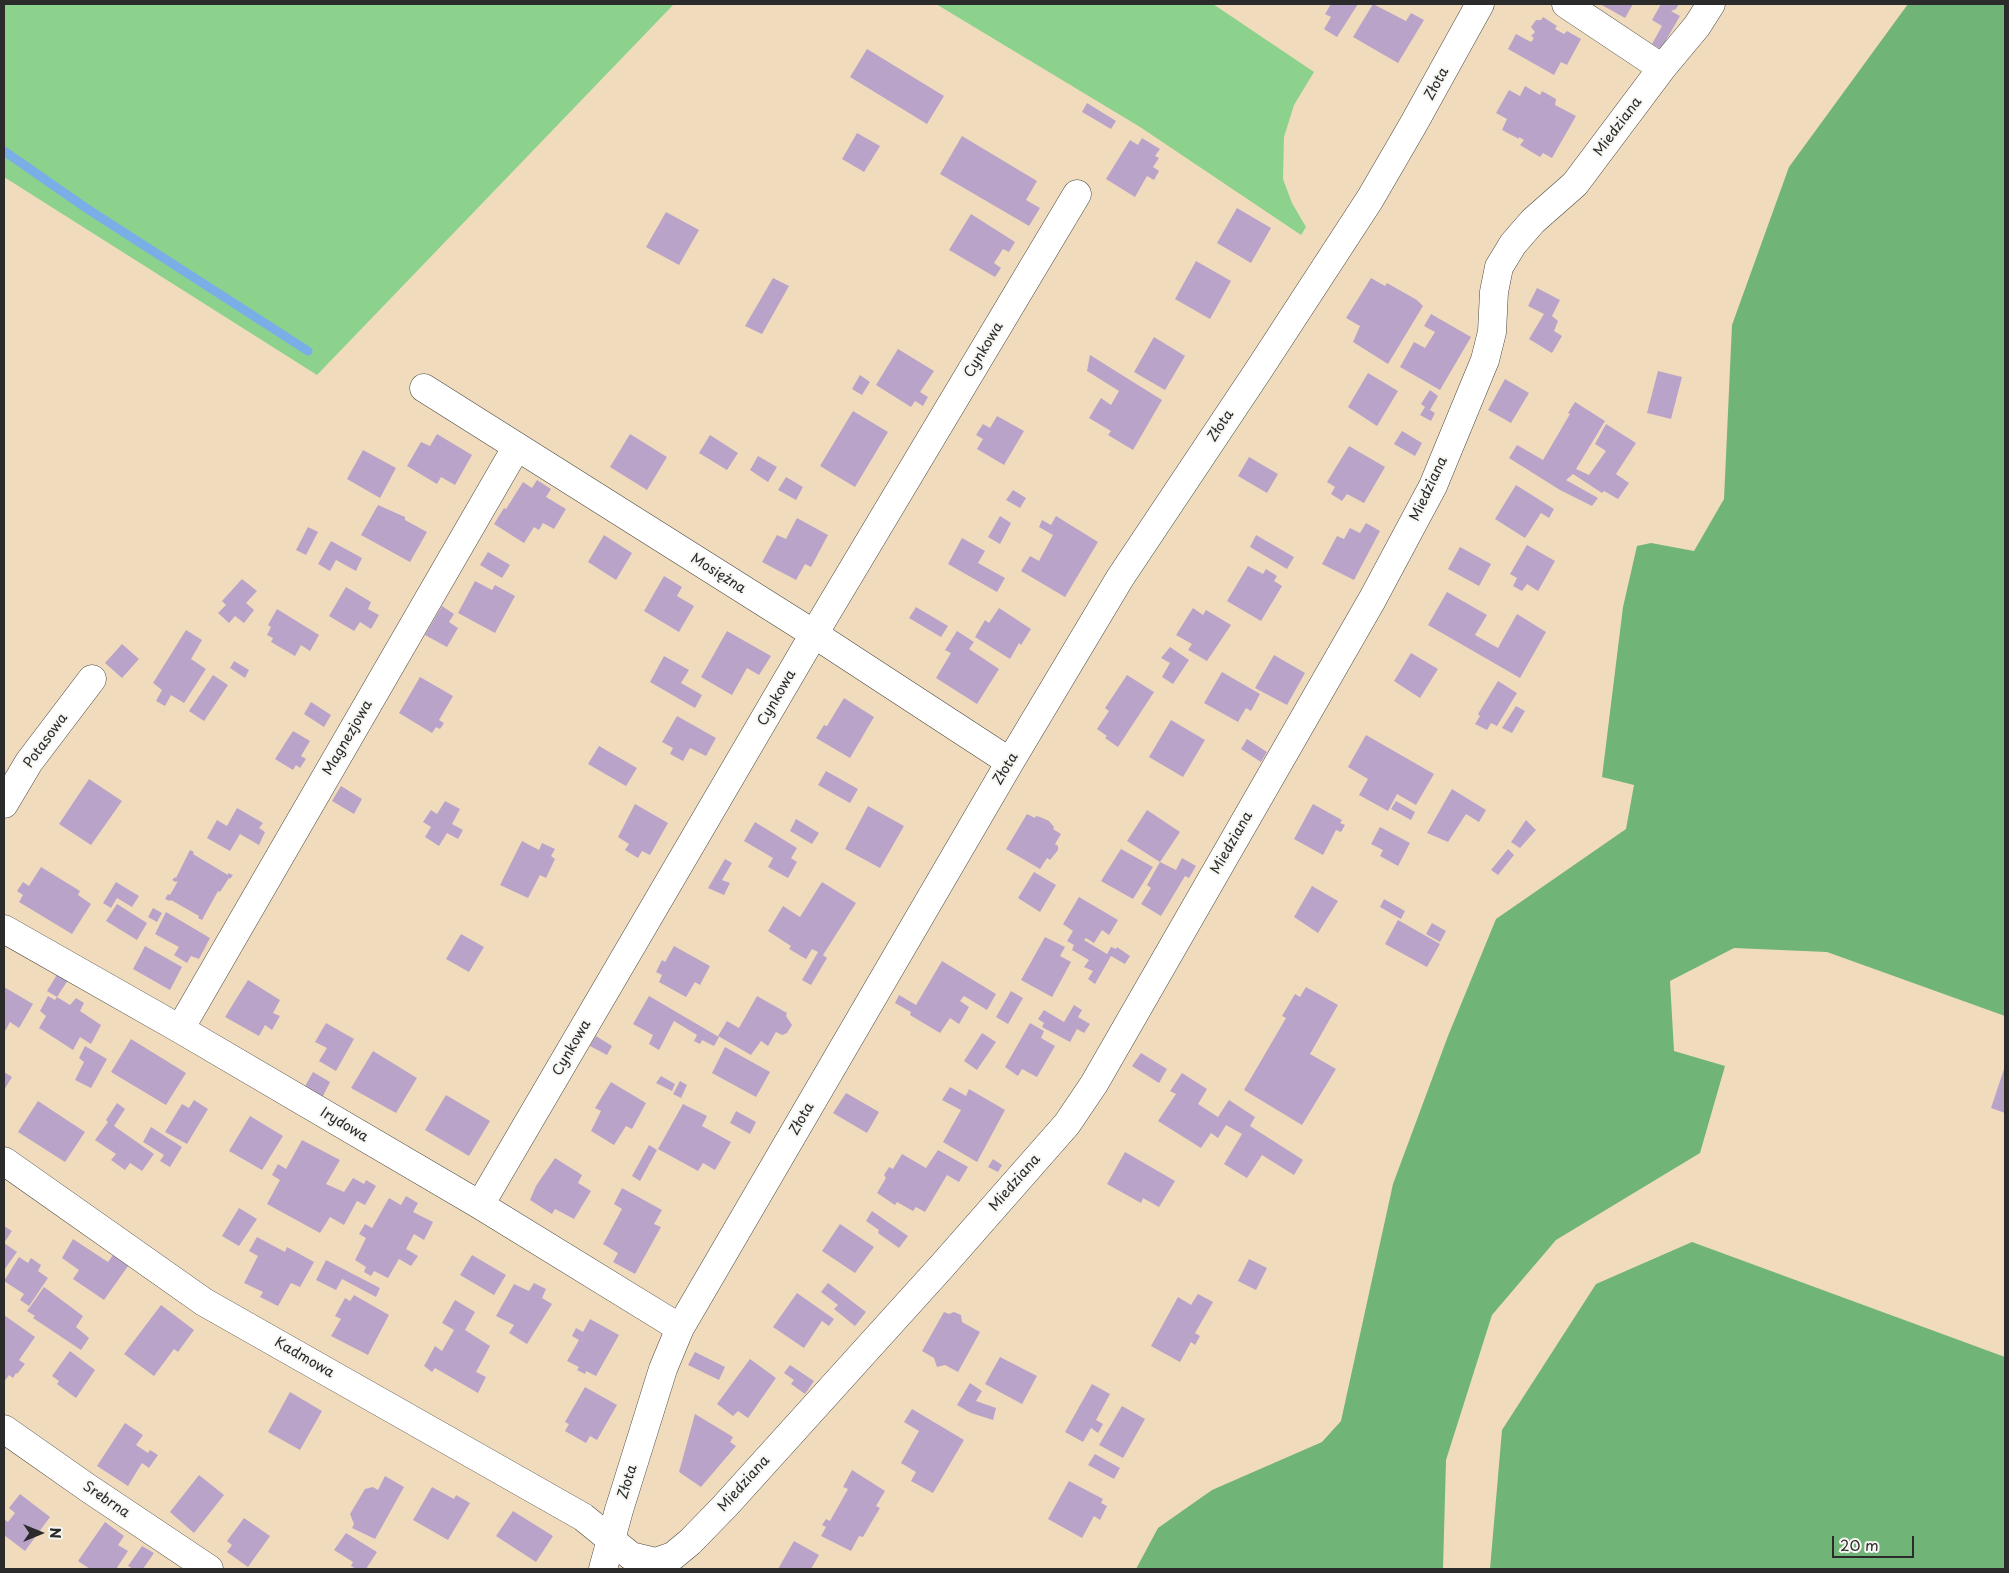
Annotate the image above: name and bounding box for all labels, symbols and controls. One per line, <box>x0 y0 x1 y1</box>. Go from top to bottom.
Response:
street label: Złota <box>1421 65 1453 103</box>
street label: Miedziana <box>1590 94 1646 160</box>
street label: Cynkowa <box>961 319 1007 381</box>
street label: Złota <box>1204 407 1238 445</box>
street label: Miedziana <box>1407 454 1451 524</box>
street label: Mosiężna <box>687 550 749 598</box>
street label: Cynkowa <box>754 667 800 729</box>
street label: Magnezjowa <box>320 697 376 779</box>
street label: Potasowa <box>21 710 71 772</box>
street label: Złota <box>990 750 1022 788</box>
street label: Miedziana <box>1207 809 1257 877</box>
street label: Cynkowa <box>549 1017 595 1079</box>
street label: Złota <box>786 1100 818 1138</box>
street label: Irydowa <box>317 1104 371 1146</box>
street label: Miedziana <box>986 1151 1044 1215</box>
street label: Kadmowa <box>271 1334 337 1382</box>
street label: Miedziana <box>715 1453 773 1515</box>
street label: Złota <box>615 1463 641 1501</box>
street label: Srebrna <box>79 1478 133 1522</box>
north arrow <box>15 1508 65 1558</box>
scale bar <box>1834 1526 1916 1558</box>
text: N <box>45 1527 66 1539</box>
text: 20 m <box>1840 1533 1879 1556</box>

